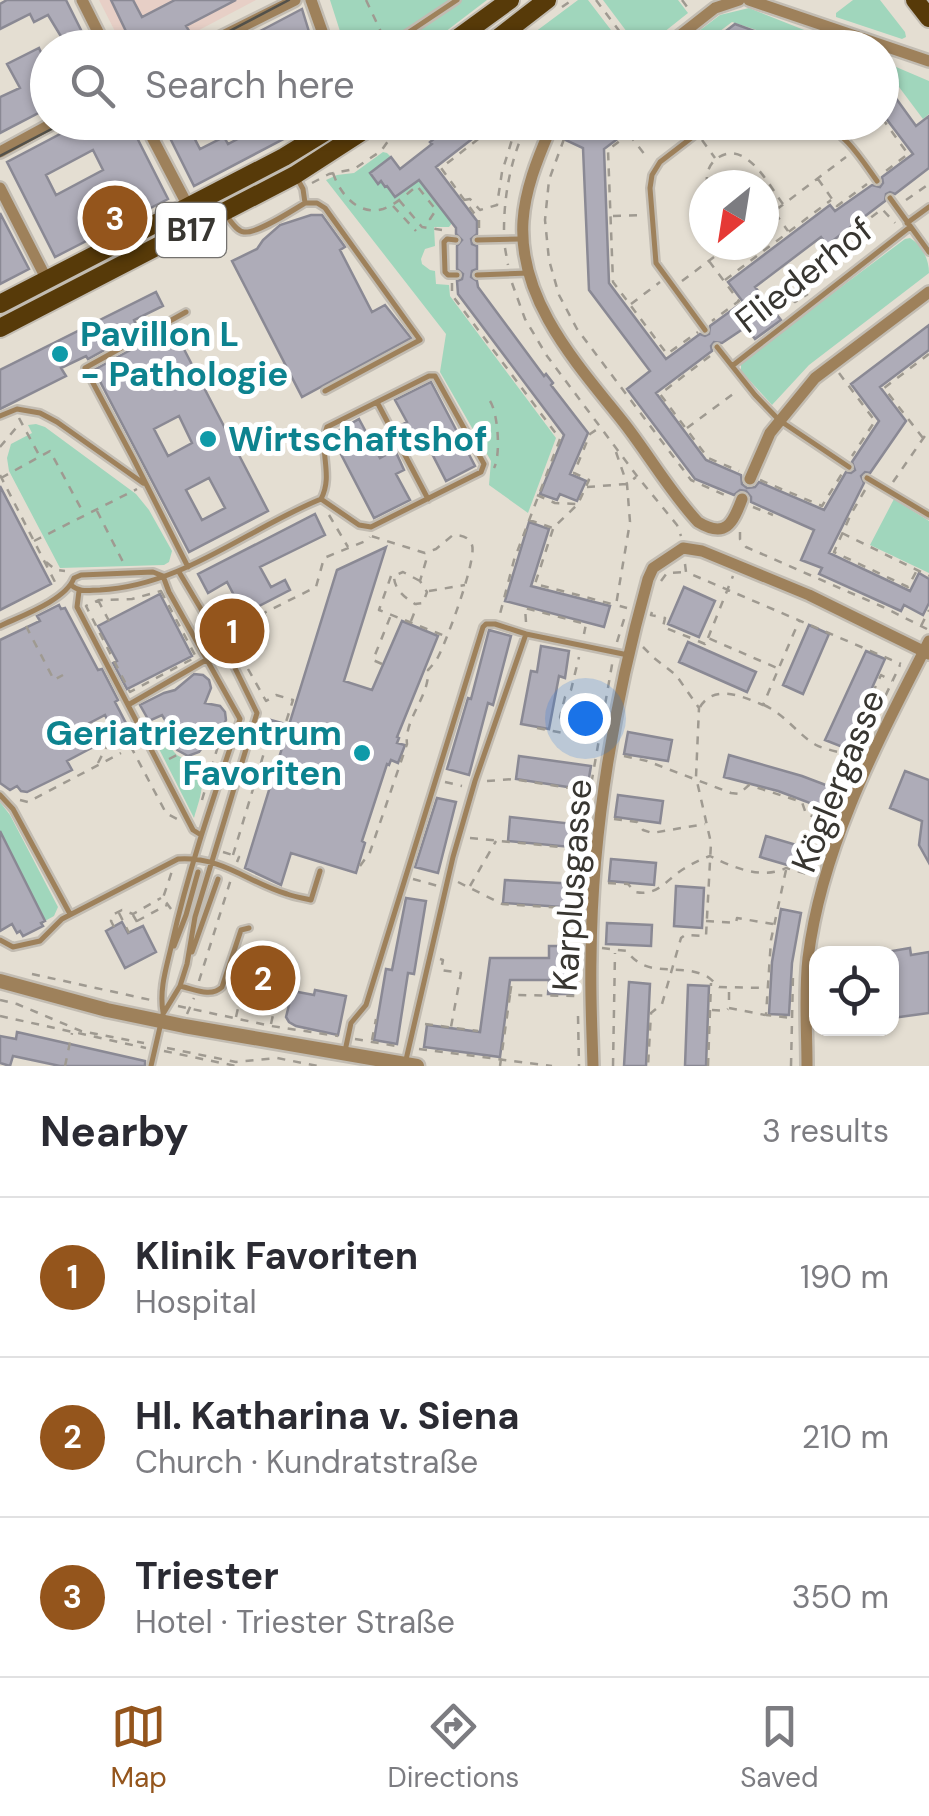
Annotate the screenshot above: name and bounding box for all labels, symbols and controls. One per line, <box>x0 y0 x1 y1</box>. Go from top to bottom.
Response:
search box <box>30 30 899 140</box>
icon: search <box>65 58 120 113</box>
text: Search here <box>145 60 355 110</box>
north arrow <box>689 170 779 260</box>
pin: 3 <box>82 180 148 256</box>
road number: B17 <box>156 203 226 257</box>
street label: Fliederhof <box>726 207 882 343</box>
place label: Pavillon L - Pathologie <box>80 311 288 397</box>
marker: Pavillon L - Pathologie <box>49 343 71 365</box>
place label: Wirtschaftshof <box>228 416 487 462</box>
marker: Wirtschaftshof <box>197 428 219 450</box>
pin: 1 <box>200 594 264 668</box>
street label: Köglergasse <box>781 683 895 879</box>
your location <box>560 693 611 744</box>
place label: Geriatriezentrum Favoriten <box>46 710 342 796</box>
marker: Geriatriezentrum Favoriten <box>351 742 373 764</box>
street label: Karplusgasse <box>542 777 602 993</box>
pin: 2 <box>230 940 296 1016</box>
map controls <box>809 946 899 1036</box>
button: locate <box>809 946 899 1036</box>
text: Nearby <box>40 1104 189 1159</box>
text: 3 results <box>762 1110 889 1152</box>
text: Klinik Favoriten <box>135 1231 418 1281</box>
text: 1 <box>67 1256 78 1298</box>
text: 190 m <box>800 1256 889 1298</box>
text: Hospital <box>135 1281 257 1323</box>
text: Hl. Katharina v. Siena <box>135 1391 520 1441</box>
text: 2 <box>63 1416 82 1458</box>
text: 210 m <box>802 1416 889 1458</box>
text: Church · Kundratstraße <box>135 1441 478 1483</box>
text: Triester <box>135 1551 279 1601</box>
text: 3 <box>63 1576 82 1618</box>
text: 350 m <box>792 1576 889 1618</box>
text: Hotel · Triester Straße <box>135 1601 455 1643</box>
tab: Map <box>110 1699 167 1796</box>
tab: Directions <box>388 1699 519 1796</box>
tab: Saved <box>740 1699 819 1796</box>

